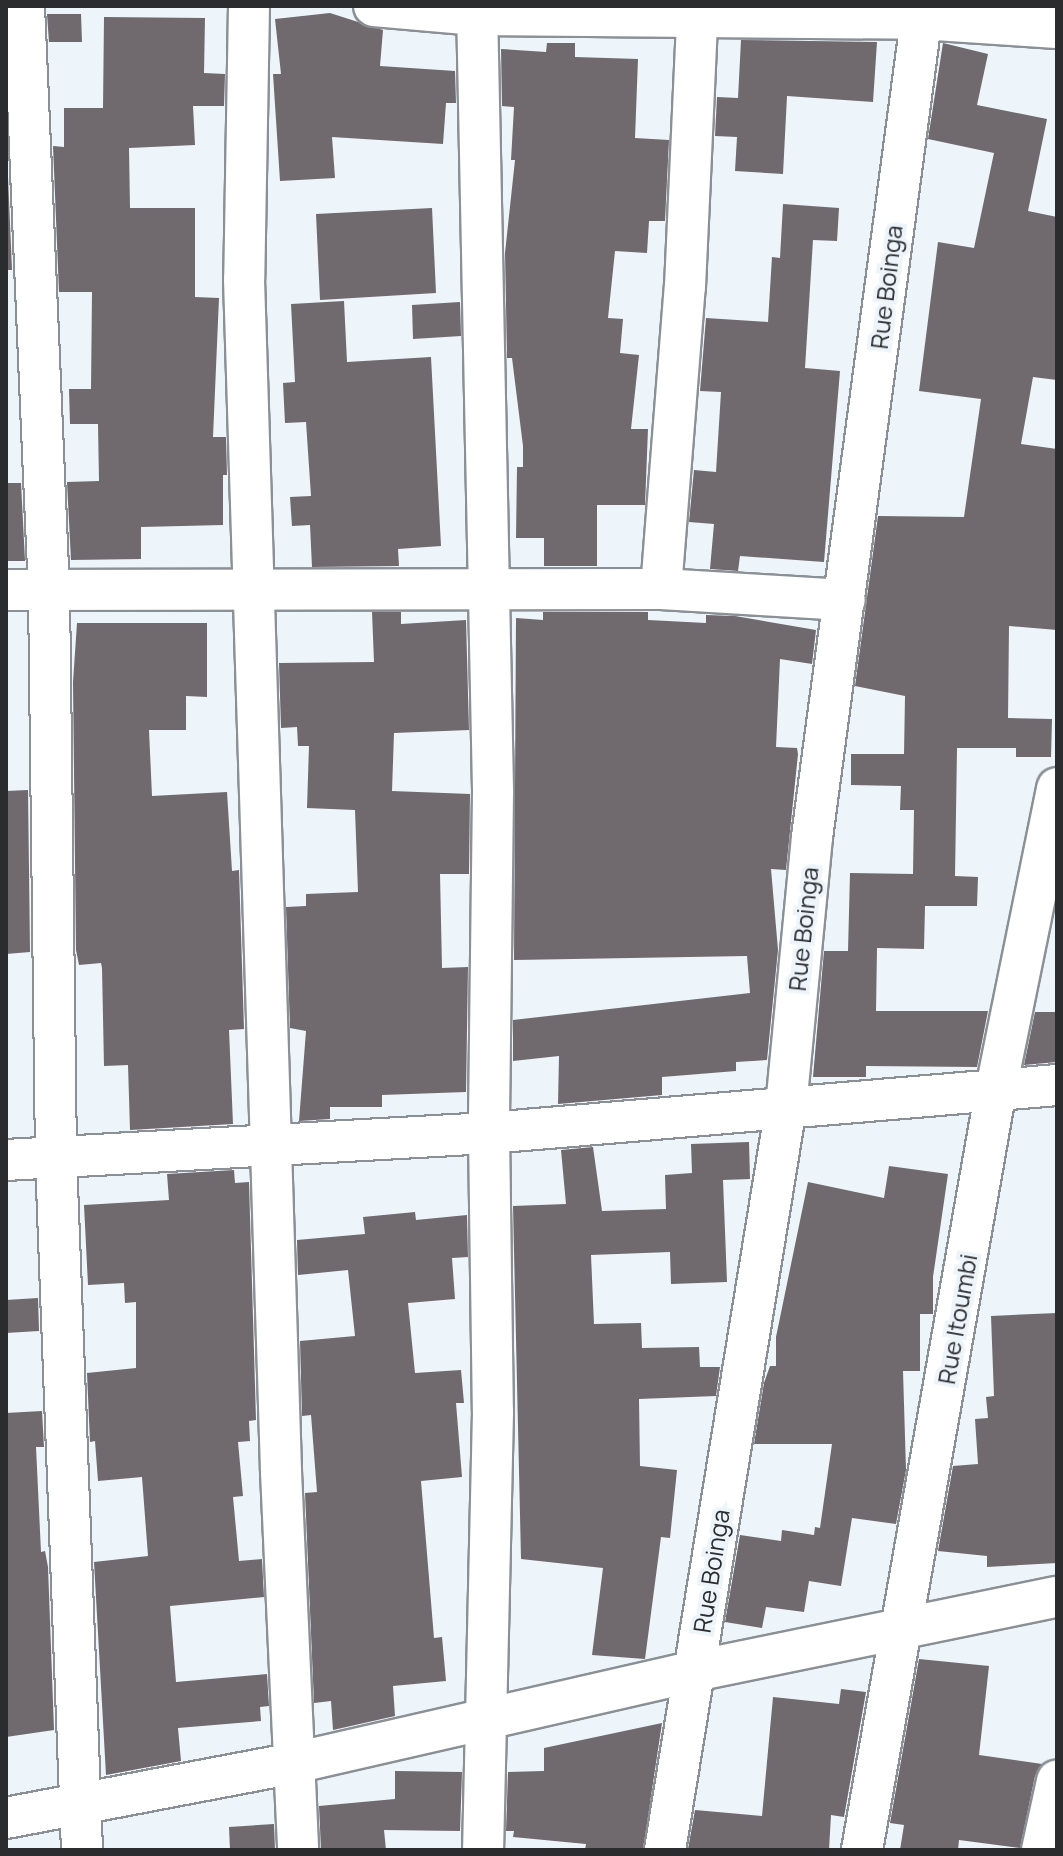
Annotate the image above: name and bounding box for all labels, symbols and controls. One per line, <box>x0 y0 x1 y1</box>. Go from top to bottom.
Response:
street label: Rue Boinga <box>864 223 908 351</box>
street label: Rue Boinga <box>782 866 824 992</box>
street label: Rue Itoumbi <box>931 1252 983 1386</box>
street label: Rue Boinga <box>687 1507 735 1635</box>

